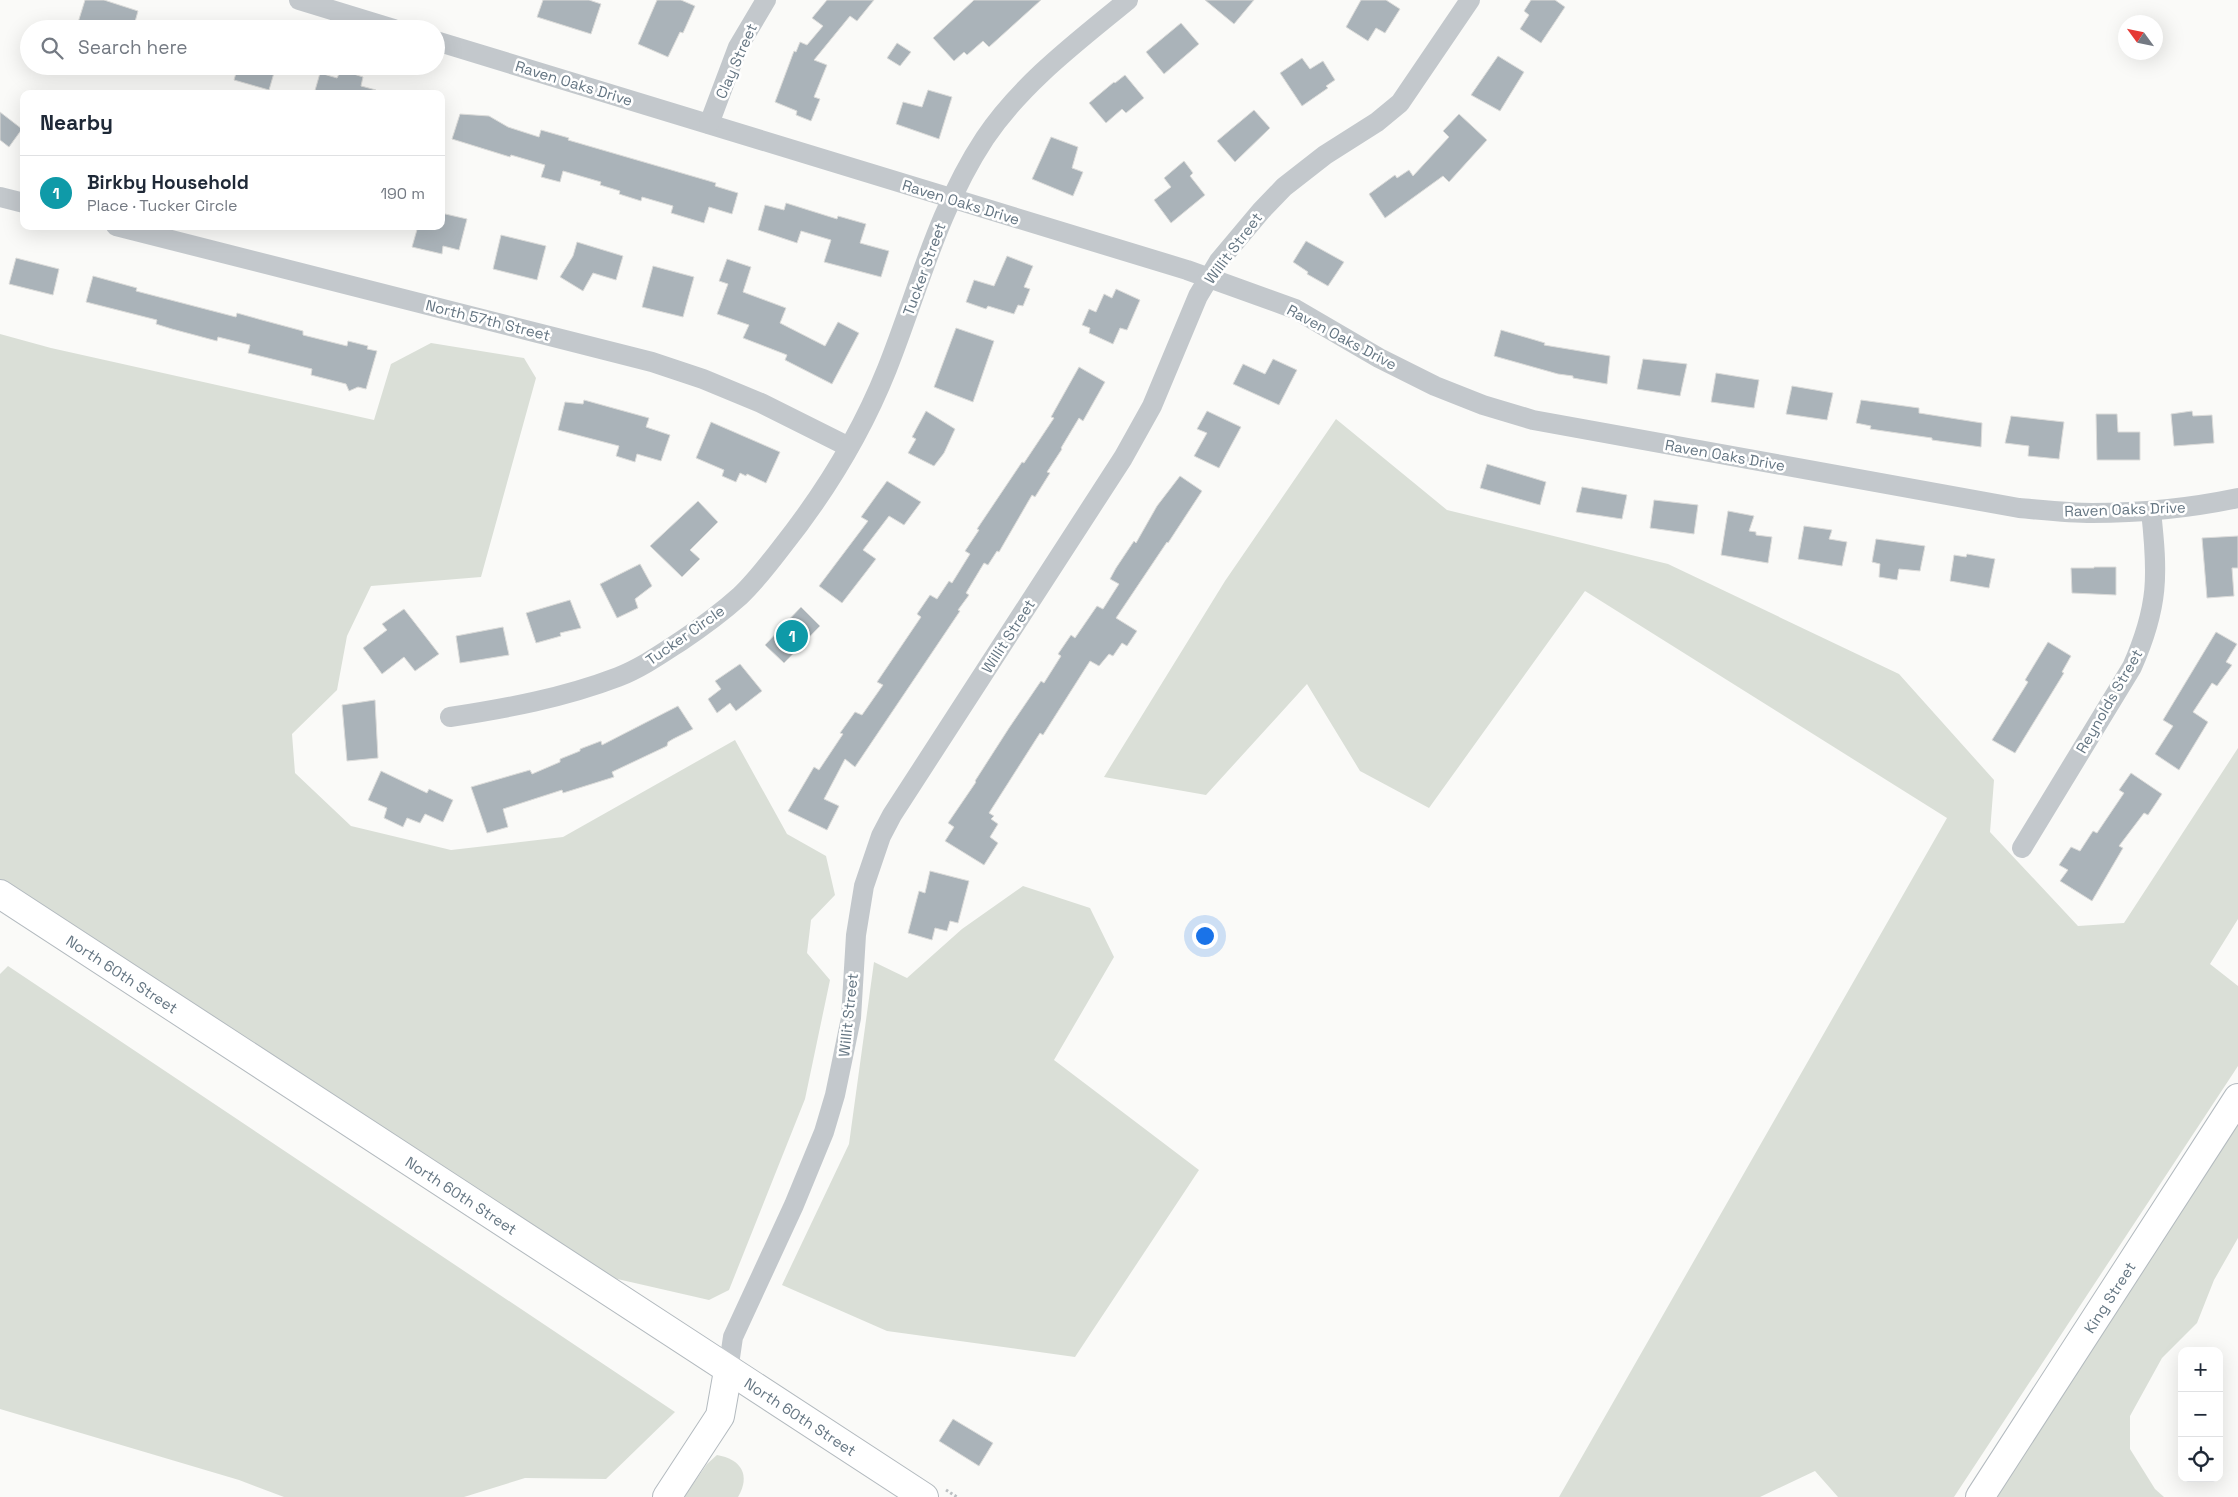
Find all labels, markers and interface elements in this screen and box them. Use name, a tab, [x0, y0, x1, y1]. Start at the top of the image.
north arrow	[2118, 15, 2163, 60]
search box	[20, 20, 445, 75]
street label: Clay Street	[711, 20, 761, 102]
icon: search	[38, 34, 66, 62]
text: Search here	[78, 35, 188, 60]
street label: Raven Oaks Drive	[513, 56, 635, 110]
text: Nearby	[40, 109, 113, 136]
text: Birkby Household	[87, 170, 249, 195]
street label: Raven Oaks Drive	[900, 175, 1022, 229]
text: 1	[52, 183, 60, 204]
text: 190 m	[380, 183, 425, 204]
text: Place · Tucker Circle	[87, 195, 238, 216]
street label: Willit Street	[1200, 208, 1266, 287]
street label: Tucker Street	[898, 220, 950, 318]
street label: North 57th Street	[424, 295, 552, 345]
street label: Raven Oaks Drive	[1284, 300, 1400, 374]
street label: Raven Oaks Drive	[1663, 435, 1787, 475]
street label: Raven Oaks Drive	[2064, 497, 2186, 521]
street label: Willit Street	[977, 595, 1039, 677]
street label: Tucker Circle	[642, 601, 728, 669]
pin: 1	[776, 617, 808, 655]
street label: Reynolds Street	[2072, 646, 2147, 756]
your location	[1192, 923, 1218, 949]
street label: North 60th Street	[63, 930, 182, 1017]
street label: Willit Street	[834, 972, 862, 1058]
street label: North 60th Street	[402, 1152, 521, 1239]
street label: King Street	[2079, 1258, 2139, 1336]
map controls	[2178, 1347, 2223, 1482]
button: +	[2178, 1347, 2223, 1392]
street label: North 60th Street	[741, 1373, 860, 1460]
button: −	[2178, 1392, 2223, 1437]
button: locate	[2178, 1437, 2223, 1482]

